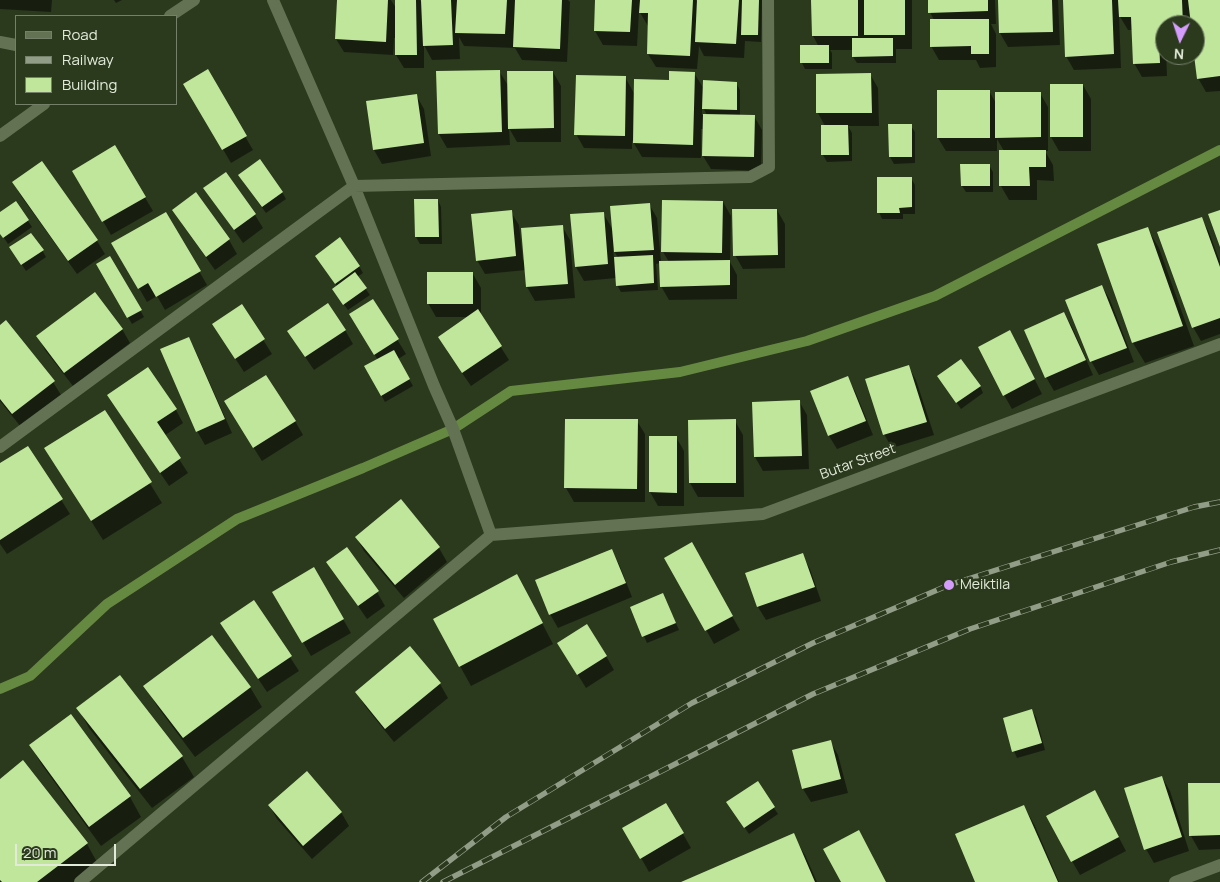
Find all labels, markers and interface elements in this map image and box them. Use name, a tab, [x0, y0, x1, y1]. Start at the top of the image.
legend	[15, 15, 178, 105]
north arrow	[1155, 15, 1205, 65]
text: Road	[62, 24, 98, 45]
text: N	[1173, 45, 1185, 64]
text: Railway	[62, 49, 114, 70]
text: Building	[62, 74, 117, 95]
street label: Butar Street	[818, 441, 898, 483]
place label: Meiktila	[960, 577, 1010, 593]
marker: Meiktila	[942, 578, 956, 592]
scale bar	[18, 834, 119, 866]
text: 20 m	[23, 842, 56, 863]

